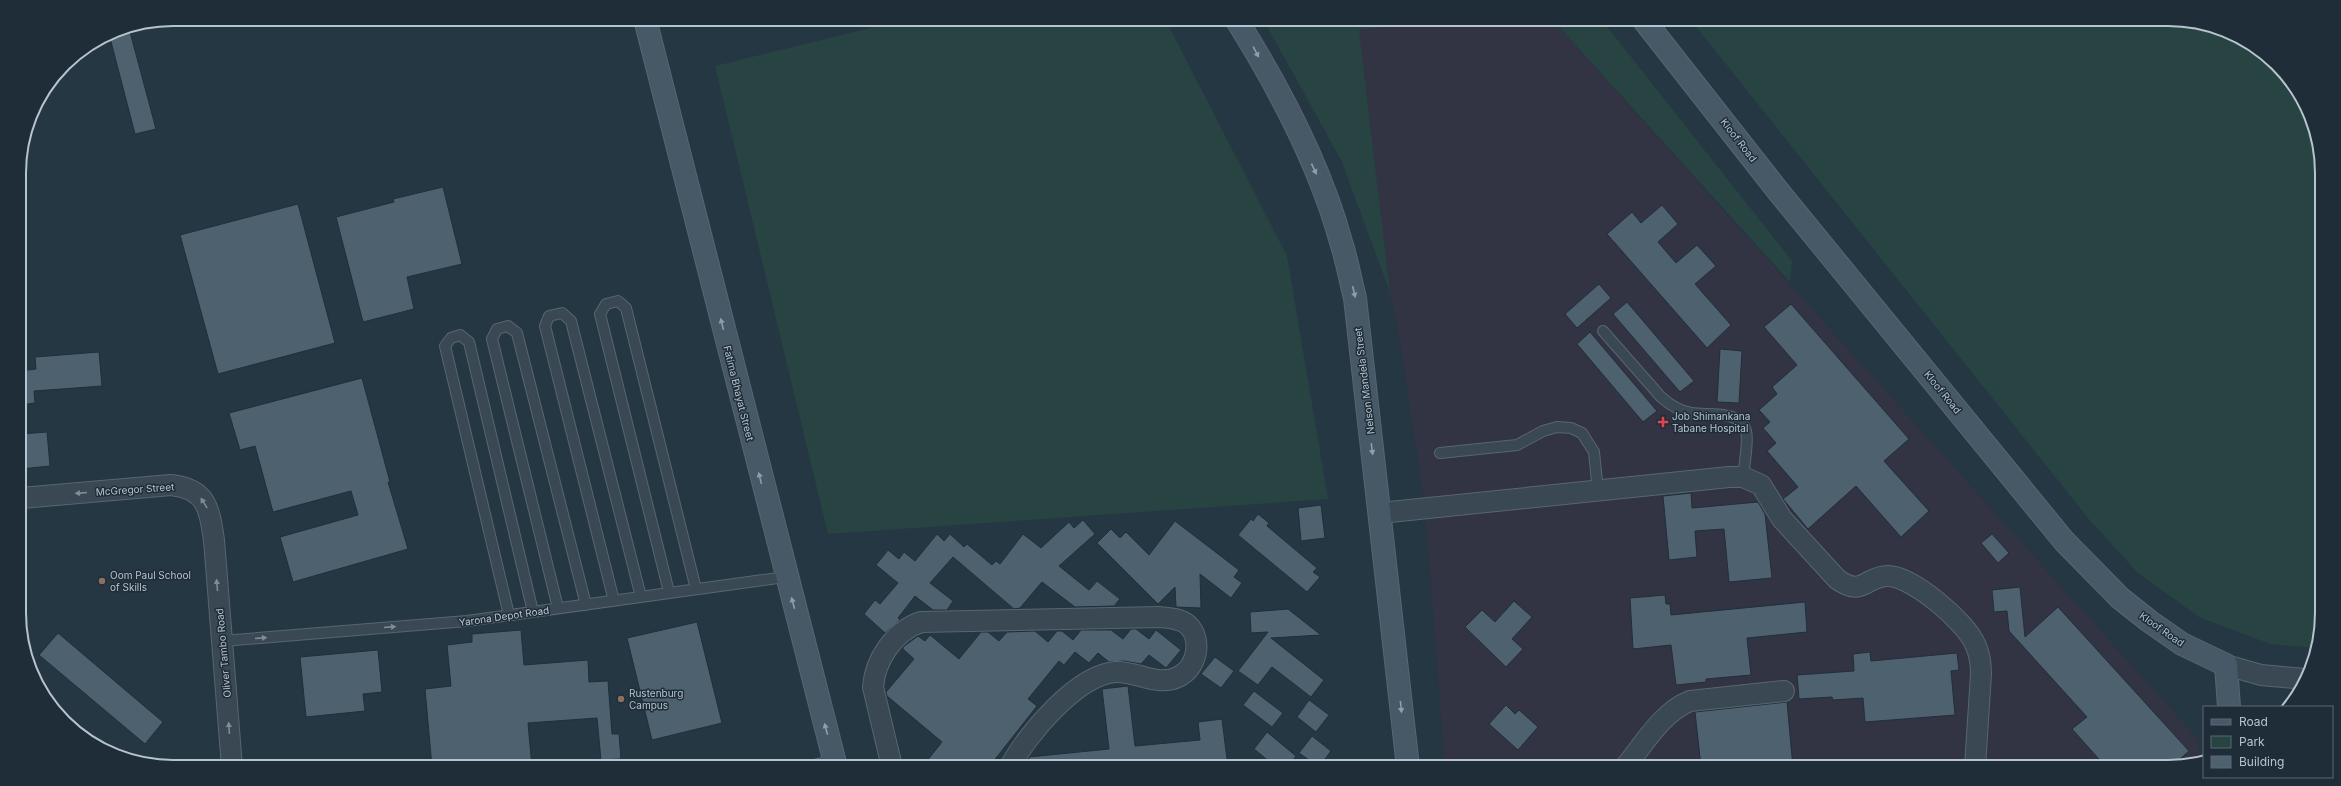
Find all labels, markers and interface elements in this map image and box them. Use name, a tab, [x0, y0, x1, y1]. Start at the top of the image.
one-way arrow	[1253, 47, 1259, 58]
street label: Kloof Road	[1718, 116, 1760, 164]
one-way arrow	[1311, 163, 1317, 174]
one-way arrow	[1351, 286, 1357, 298]
one-way arrow	[718, 318, 724, 331]
street label: Nelson Mandela Street	[1351, 326, 1376, 435]
street label: Fatima Bhayat Street	[721, 344, 757, 442]
street label: Kloof Road	[1922, 368, 1964, 416]
place label: Job Shimankana Tabane Hospital	[1672, 410, 1750, 434]
marker: Job Shimankana Tabane Hospital	[1657, 416, 1669, 428]
one-way arrow	[1369, 443, 1375, 455]
one-way arrow	[757, 471, 763, 484]
street label: McGregor Street	[95, 480, 175, 498]
one-way arrow	[75, 489, 87, 496]
one-way arrow	[200, 497, 207, 508]
place label: Oom Paul School of Skills	[110, 569, 191, 593]
marker: Oom Paul School of Skills	[97, 576, 107, 586]
one-way arrow	[214, 579, 221, 591]
one-way arrow	[789, 597, 795, 610]
street label: Yarona Depot Road	[458, 604, 550, 628]
street label: Oliver Tambo Road	[213, 608, 233, 698]
street label: Kloof Road	[2137, 609, 2187, 649]
one-way arrow	[384, 624, 396, 631]
one-way arrow	[255, 635, 267, 642]
place label: Rustenburg Campus	[629, 687, 683, 711]
marker: Rustenburg Campus	[616, 694, 626, 704]
one-way arrow	[1398, 701, 1405, 713]
legend	[2203, 706, 2333, 778]
text: Road	[2239, 714, 2268, 729]
one-way arrow	[225, 722, 232, 734]
one-way arrow	[823, 723, 829, 735]
text: Park	[2239, 734, 2265, 749]
text: Building	[2239, 754, 2284, 769]

